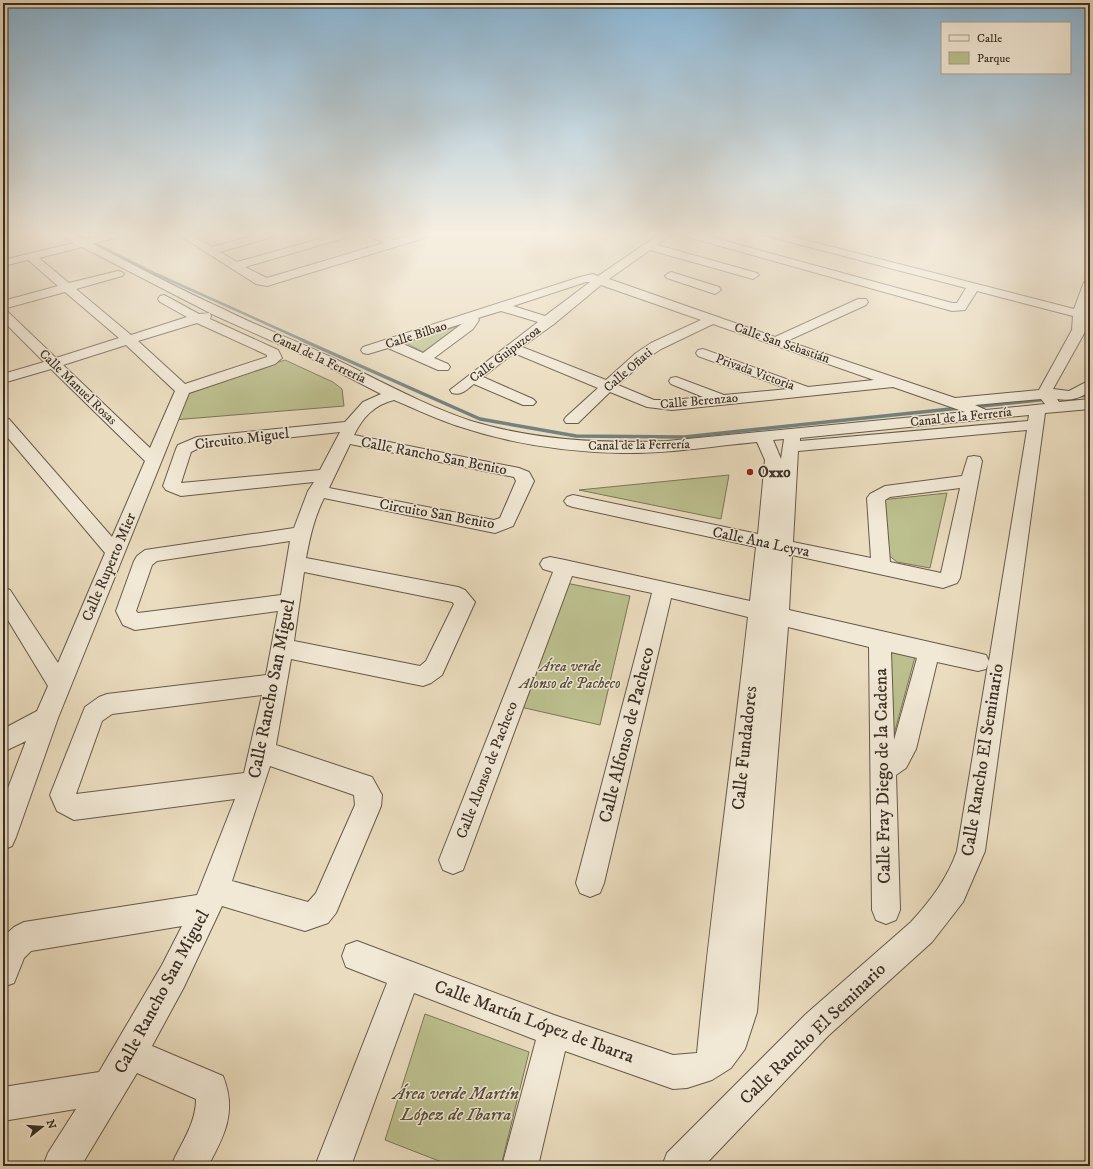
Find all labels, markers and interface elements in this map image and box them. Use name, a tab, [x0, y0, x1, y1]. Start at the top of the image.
legend	[941, 22, 1071, 74]
text: Calle	[977, 31, 1002, 46]
text: Parque	[977, 51, 1010, 66]
street label: Calle Bilbao	[383, 318, 449, 352]
street label: Calle San Sebastián	[732, 319, 832, 367]
street label: Calle Guipuzcoa	[466, 322, 544, 386]
street label: Canal de la Ferrería	[269, 329, 369, 387]
street label: Calle Oñati	[600, 345, 656, 395]
street label: Calle Manuel Rosas	[36, 346, 120, 428]
street label: Privada Victoria	[713, 350, 797, 394]
street label: Calle Berenzao	[659, 390, 739, 412]
street label: Canal de la Ferrería	[910, 404, 1013, 430]
street label: Circuito Miguel	[194, 424, 291, 454]
street label: Calle Rancho San Benito	[359, 433, 509, 479]
street label: Canal de la Ferrería	[588, 436, 691, 454]
place label: Oxxo	[758, 463, 791, 482]
marker: Oxxo	[745, 467, 755, 477]
street label: Circuito San Benito	[378, 494, 496, 534]
street label: Calle Ruperto Mier	[78, 510, 141, 624]
street label: Calle Ana Leyva	[711, 522, 812, 562]
street label: Calle Rancho San Miguel	[244, 597, 300, 780]
street label: Calle Alfonso de Pacheco	[594, 645, 660, 825]
park label: Área verde Alonso de Pacheco	[517, 657, 621, 693]
street label: Calle Rancho El Seminario	[957, 662, 1009, 858]
street label: Calle Fray Diego de la Cadena	[870, 668, 896, 884]
street label: Calle Fundadores	[728, 685, 762, 811]
street label: Calle Alonso de Pacheco	[452, 699, 522, 841]
street label: Calle Rancho San Miguel	[110, 906, 215, 1078]
street label: Calle Rancho El Seminario	[735, 958, 891, 1110]
street label: Calle Martín López de Ibarra	[431, 976, 637, 1069]
park label: Área verde Martín López de Ibarra	[391, 1083, 519, 1126]
north arrow	[22, 1107, 62, 1147]
text: N	[43, 1118, 59, 1131]

